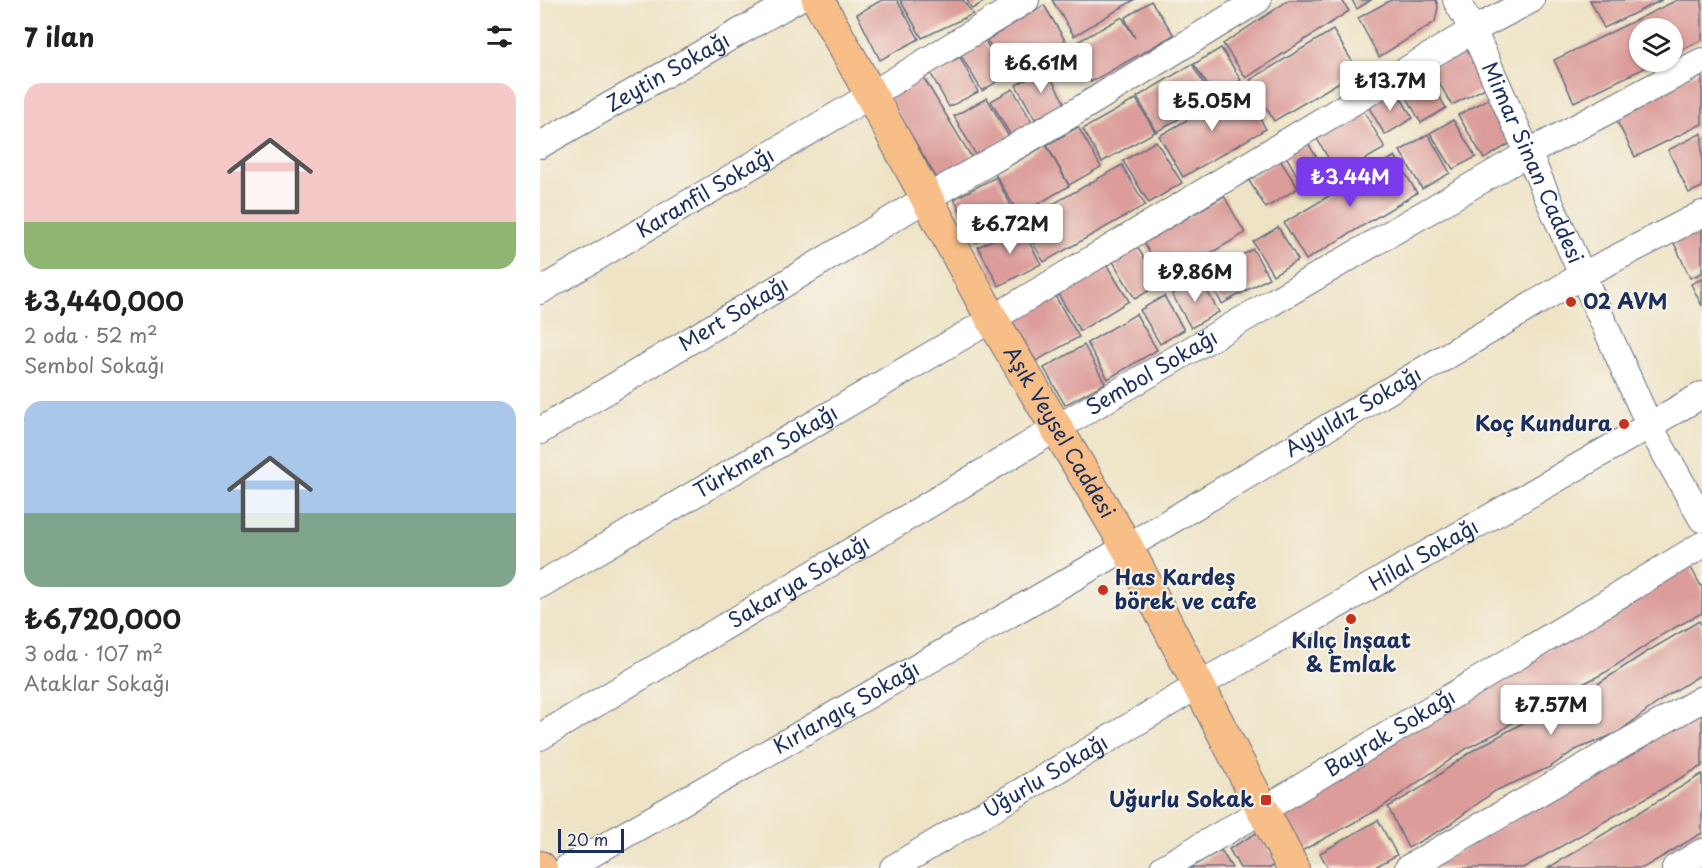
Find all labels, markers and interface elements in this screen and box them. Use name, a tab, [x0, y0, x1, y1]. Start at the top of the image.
text: 7 ilan	[24, 17, 94, 56]
map controls	[1629, 18, 1683, 72]
button: layers	[1629, 18, 1683, 72]
icon: filters	[483, 20, 516, 53]
street label: Zeytin Sokağı	[599, 23, 735, 119]
pin: ₺6.61M	[992, 43, 1090, 94]
text: ₺6.61M	[1004, 47, 1078, 77]
street label: Mimar Sinan Caddesi	[1475, 56, 1593, 268]
pin: ₺13.7M	[1341, 61, 1439, 112]
text: ₺13.7M	[1354, 65, 1426, 95]
pin: ₺5.05M	[1163, 81, 1261, 132]
text: ₺5.05M	[1173, 85, 1251, 115]
icon: home	[216, 122, 324, 230]
street label: Karanfil Sokağı	[629, 138, 779, 245]
pin: ₺3.44M	[1301, 157, 1399, 208]
text: ₺3.44M	[1310, 161, 1390, 191]
pin: ₺6.72M	[961, 204, 1059, 255]
text: ₺6.72M	[971, 208, 1049, 238]
pin: ₺9.86M	[1146, 252, 1244, 303]
text: ₺9.86M	[1157, 256, 1233, 286]
street label: Mert Sokağı	[672, 267, 793, 358]
text: ₺3,440,000	[24, 281, 184, 320]
place label: 02 AVM	[1583, 284, 1667, 316]
marker: 02 AVM	[1564, 295, 1578, 309]
text: 2 oda · 52 m²	[24, 320, 157, 350]
street label: Sembol Sokağı	[1079, 320, 1223, 422]
street label: Aşık Veysel Caddesi	[997, 339, 1124, 524]
text: Sembol Sokağı	[24, 350, 165, 380]
street label: Ayyıldız Sokağı	[1278, 357, 1427, 464]
street label: Türkmen Sokağı	[687, 395, 843, 505]
place label: Koç Kundura	[1475, 406, 1613, 438]
marker: Koç Kundura	[1617, 417, 1631, 431]
icon: home	[216, 440, 324, 548]
street label: Hilal Sokağı	[1362, 509, 1483, 598]
street label: Sakarya Sokağı	[721, 526, 875, 635]
place label: Has Kardeş börek ve cafe	[1115, 560, 1257, 616]
marker: Has Kardeş börek ve cafe	[1096, 583, 1110, 597]
text: ₺6,720,000	[24, 599, 181, 638]
marker: Kılıç İnşaat & Emlak	[1344, 612, 1358, 626]
place label: Kılıç İnşaat & Emlak	[1291, 623, 1411, 679]
text: 3 oda · 107 m²	[24, 638, 163, 668]
street label: Kırlangıç Sokağı	[766, 651, 925, 761]
text: Ataklar Sokağı	[24, 668, 170, 698]
street label: Bayrak Sokağı	[1317, 680, 1461, 784]
pin: ₺7.57M	[1502, 685, 1600, 736]
text: ₺7.57M	[1515, 689, 1587, 719]
street label: Uğurlu Sokağı	[976, 725, 1113, 825]
place label: Uğurlu Sokak	[1109, 782, 1254, 814]
marker: Uğurlu Sokak	[1259, 793, 1273, 807]
scale bar	[558, 826, 624, 854]
text: 20 m	[567, 827, 608, 851]

